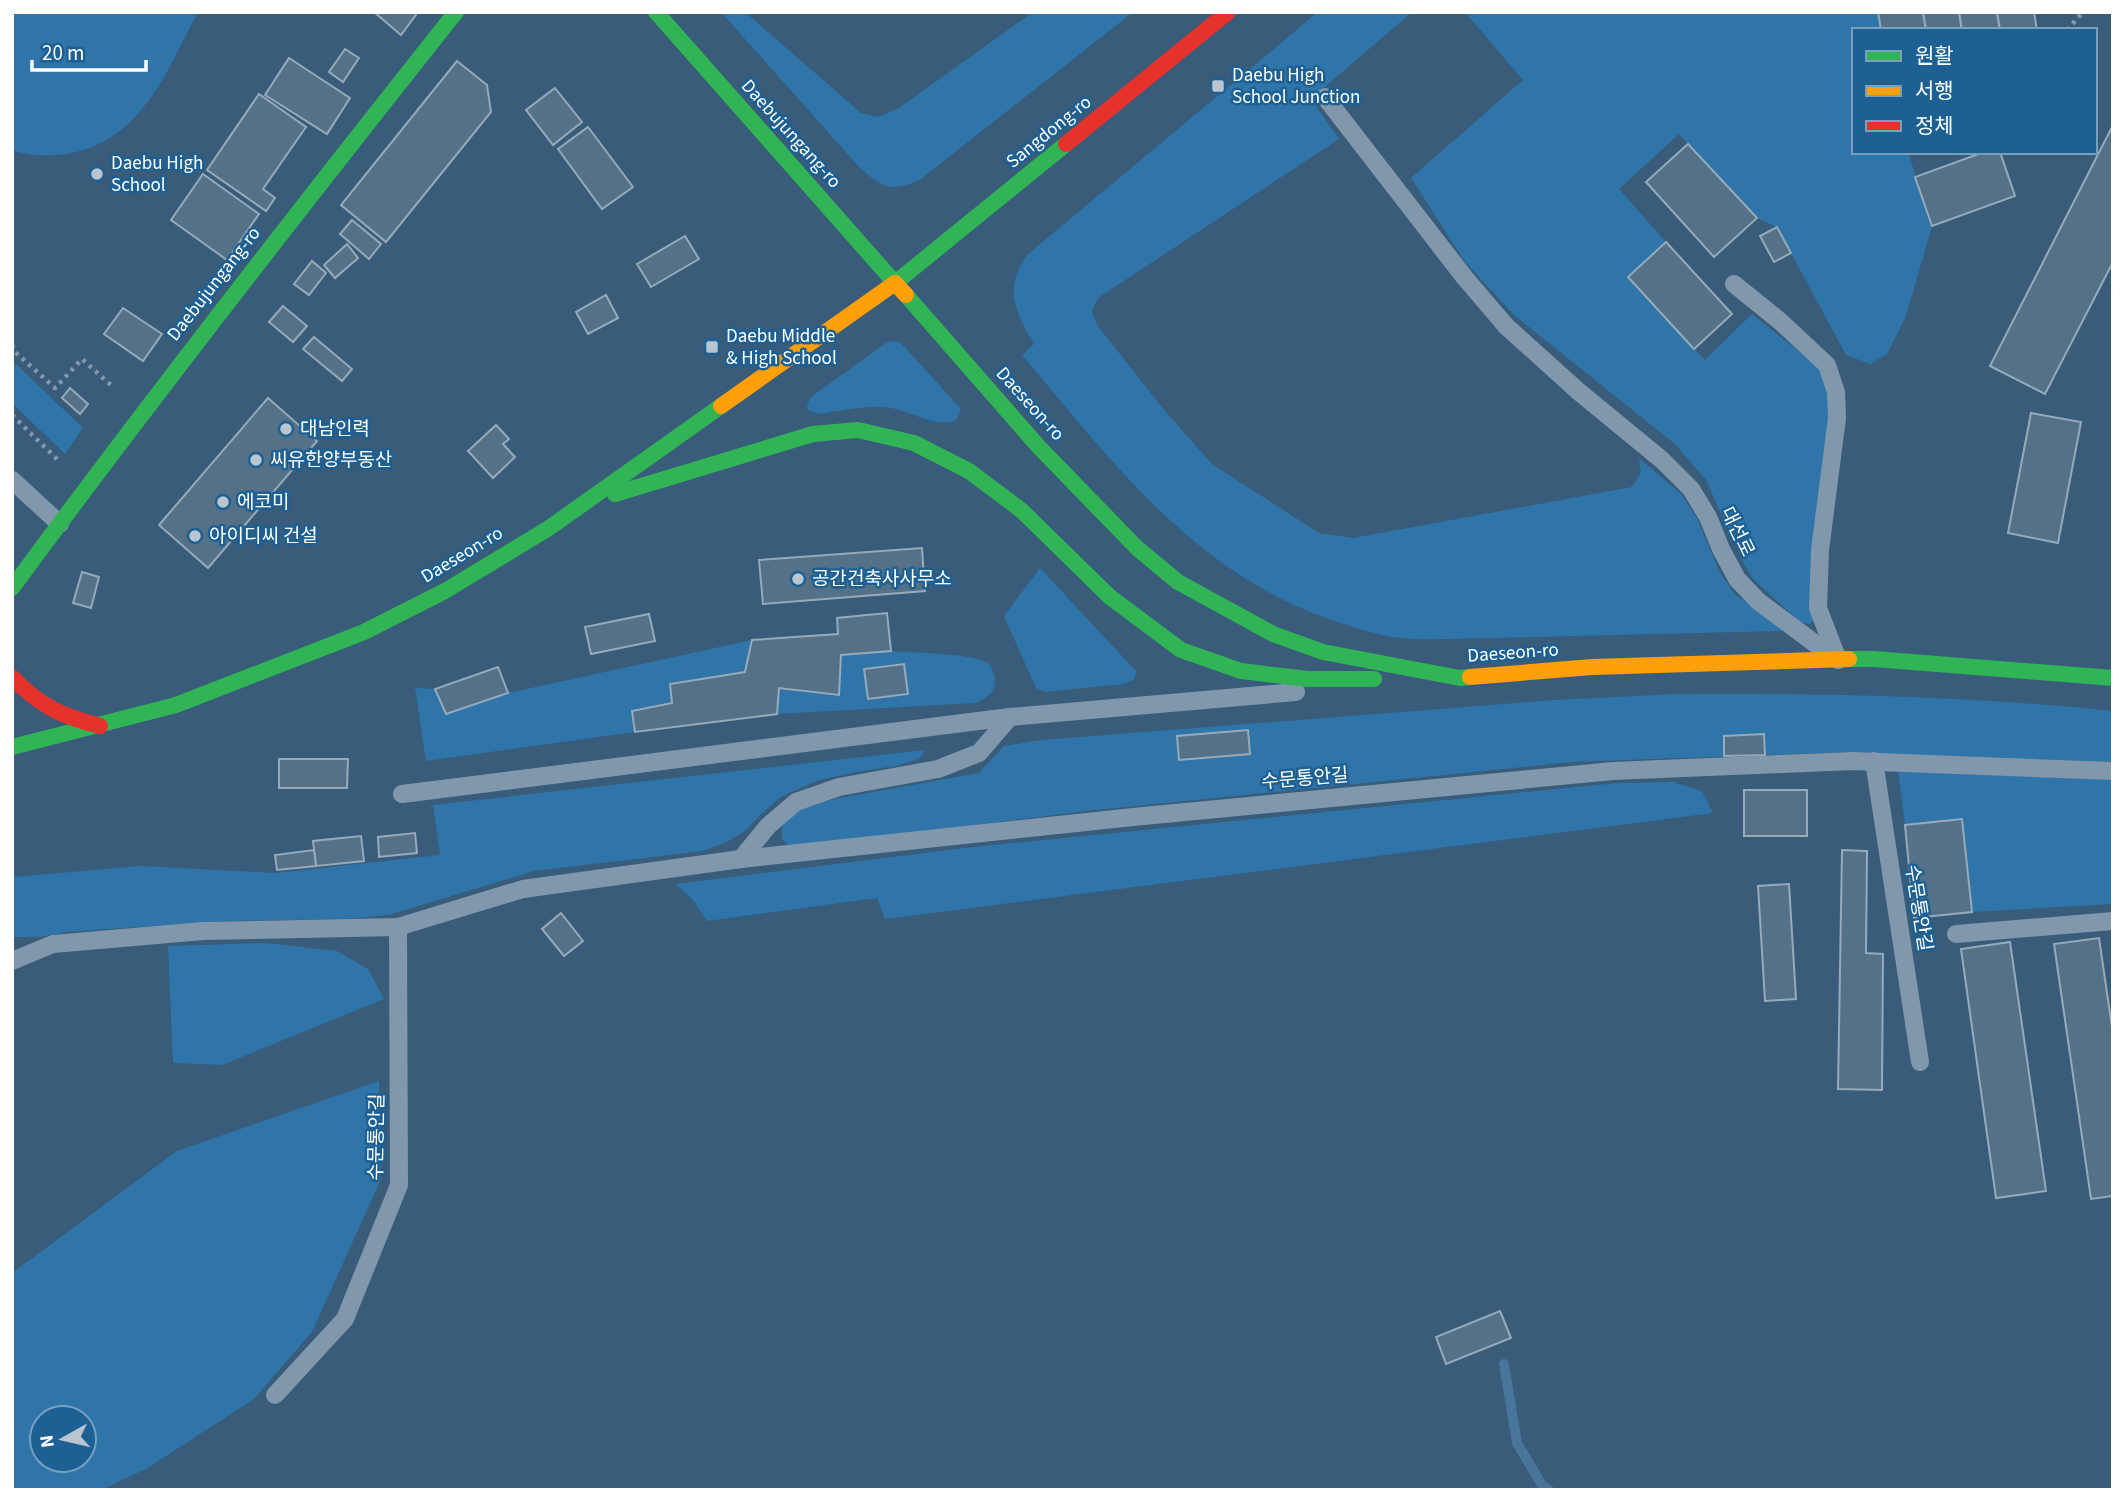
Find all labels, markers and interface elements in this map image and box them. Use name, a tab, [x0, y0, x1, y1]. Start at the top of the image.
scale bar	[32, 28, 145, 72]
legend	[1852, 28, 2097, 154]
text: 20 m	[42, 38, 84, 68]
text: 원활	[1915, 41, 1954, 71]
place label: Daebu High School Junction	[1232, 62, 1360, 111]
street label: Daebujungang-ro	[735, 74, 847, 194]
text: 서행	[1915, 76, 1954, 106]
marker: Daebu High School Junction	[1210, 78, 1226, 94]
street label: Sangdong-ro	[1001, 89, 1097, 175]
text: 정체	[1915, 111, 1954, 141]
place label: Daebu High School	[111, 150, 203, 199]
marker: Daebu High School	[89, 166, 105, 182]
street label: Daebujungang-ro	[161, 221, 267, 347]
place label: Daebu Middle & High School	[726, 323, 837, 372]
marker: Daebu Middle & High School	[704, 339, 720, 355]
street label: Daeseon-ro	[989, 361, 1071, 447]
place label: 대남인력	[300, 416, 370, 443]
marker: 대남인력	[278, 421, 294, 437]
place label: 씨유한양부동산	[270, 447, 392, 474]
marker: 씨유한양부동산	[248, 452, 264, 468]
place label: 에코미	[237, 489, 289, 516]
marker: 에코미	[215, 494, 231, 510]
street label: 대선로	[1713, 503, 1761, 561]
street label: Daeseon-ro	[416, 520, 508, 590]
place label: 아이디씨 건설	[209, 523, 318, 550]
marker: 아이디씨 건설	[187, 528, 203, 544]
place label: 공간건축사사무소	[812, 566, 952, 593]
marker: 공간건축사사무소	[790, 571, 806, 587]
street label: Daeseon-ro	[1466, 636, 1560, 670]
street label: 수문통안길	[1260, 762, 1350, 796]
street label: 수문통안길	[1898, 863, 1938, 953]
street label: 수문통안길	[363, 1093, 391, 1181]
north arrow	[28, 1404, 98, 1474]
text: N	[33, 1433, 62, 1449]

